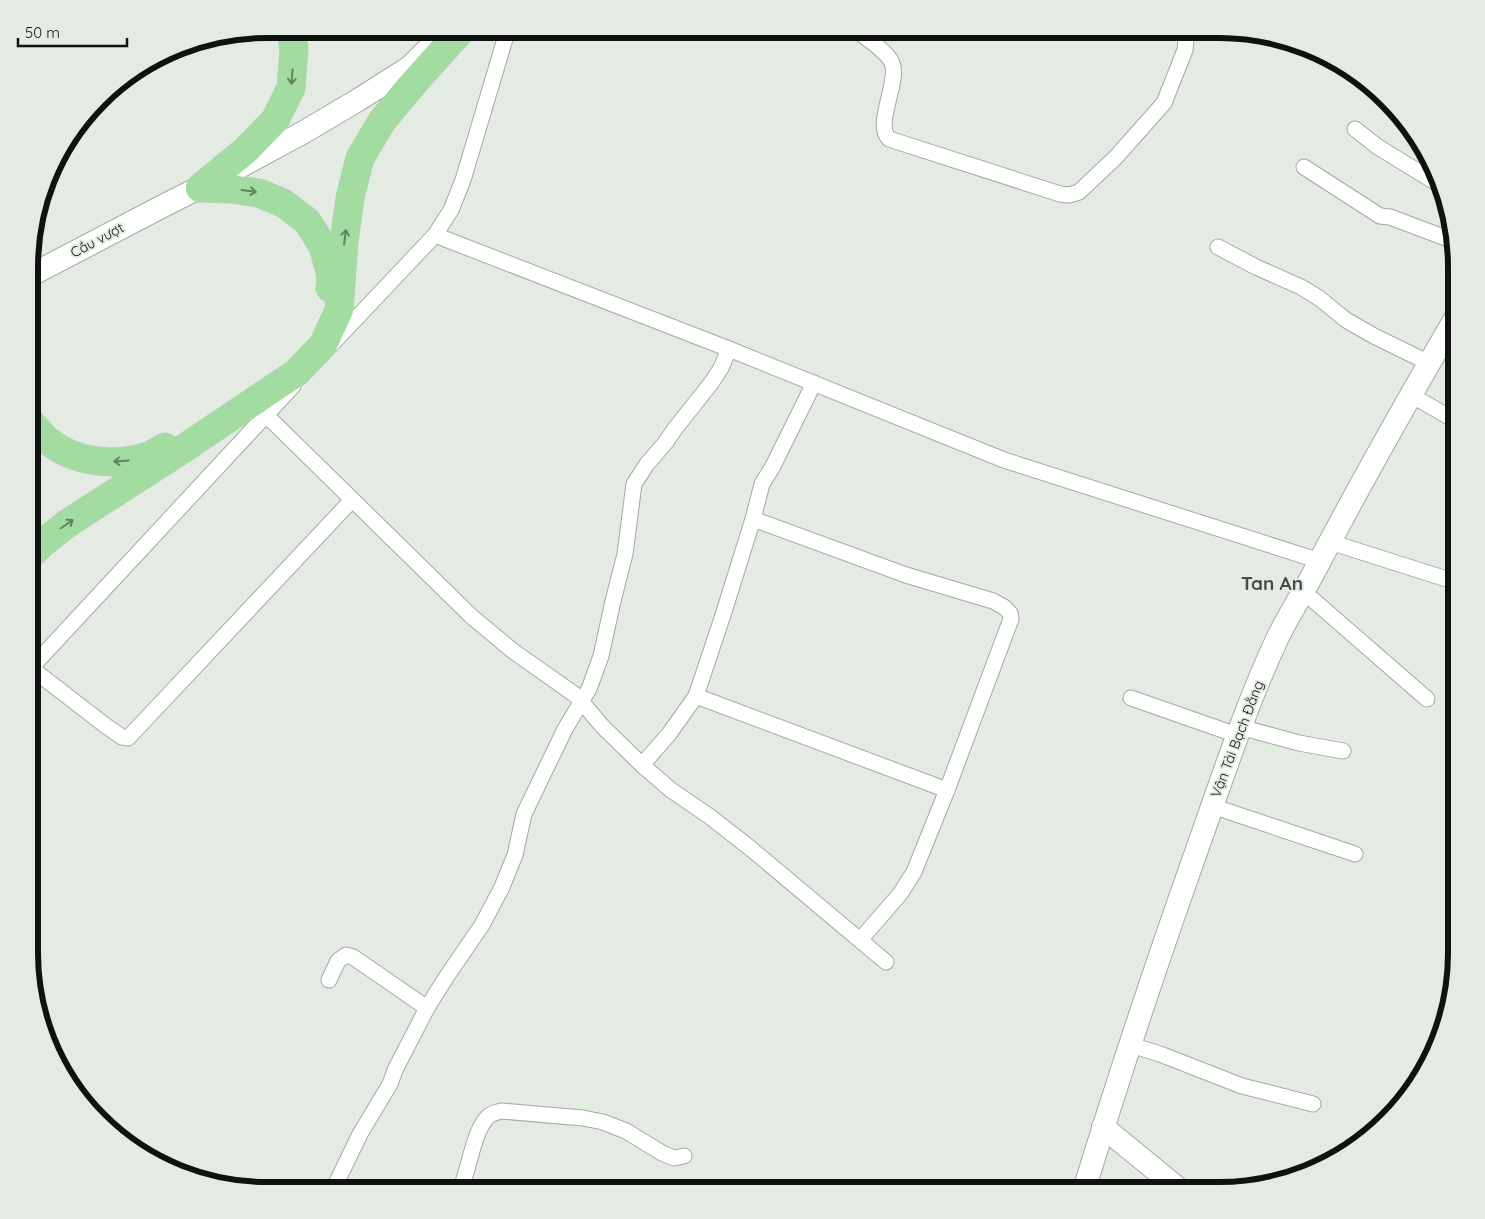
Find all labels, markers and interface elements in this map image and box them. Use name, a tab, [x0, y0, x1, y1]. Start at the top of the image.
scale bar	[18, 15, 126, 47]
text: 50 m	[25, 23, 60, 42]
one-way arrow	[287, 69, 296, 85]
one-way arrow	[240, 186, 256, 196]
street label: Cầu vượt	[67, 218, 127, 262]
one-way arrow	[340, 229, 350, 245]
one-way arrow	[113, 456, 129, 466]
one-way arrow	[60, 519, 74, 529]
district label: Tan An	[1241, 571, 1303, 595]
street label: Vận Tải Bạch Đằng	[1206, 678, 1268, 800]

